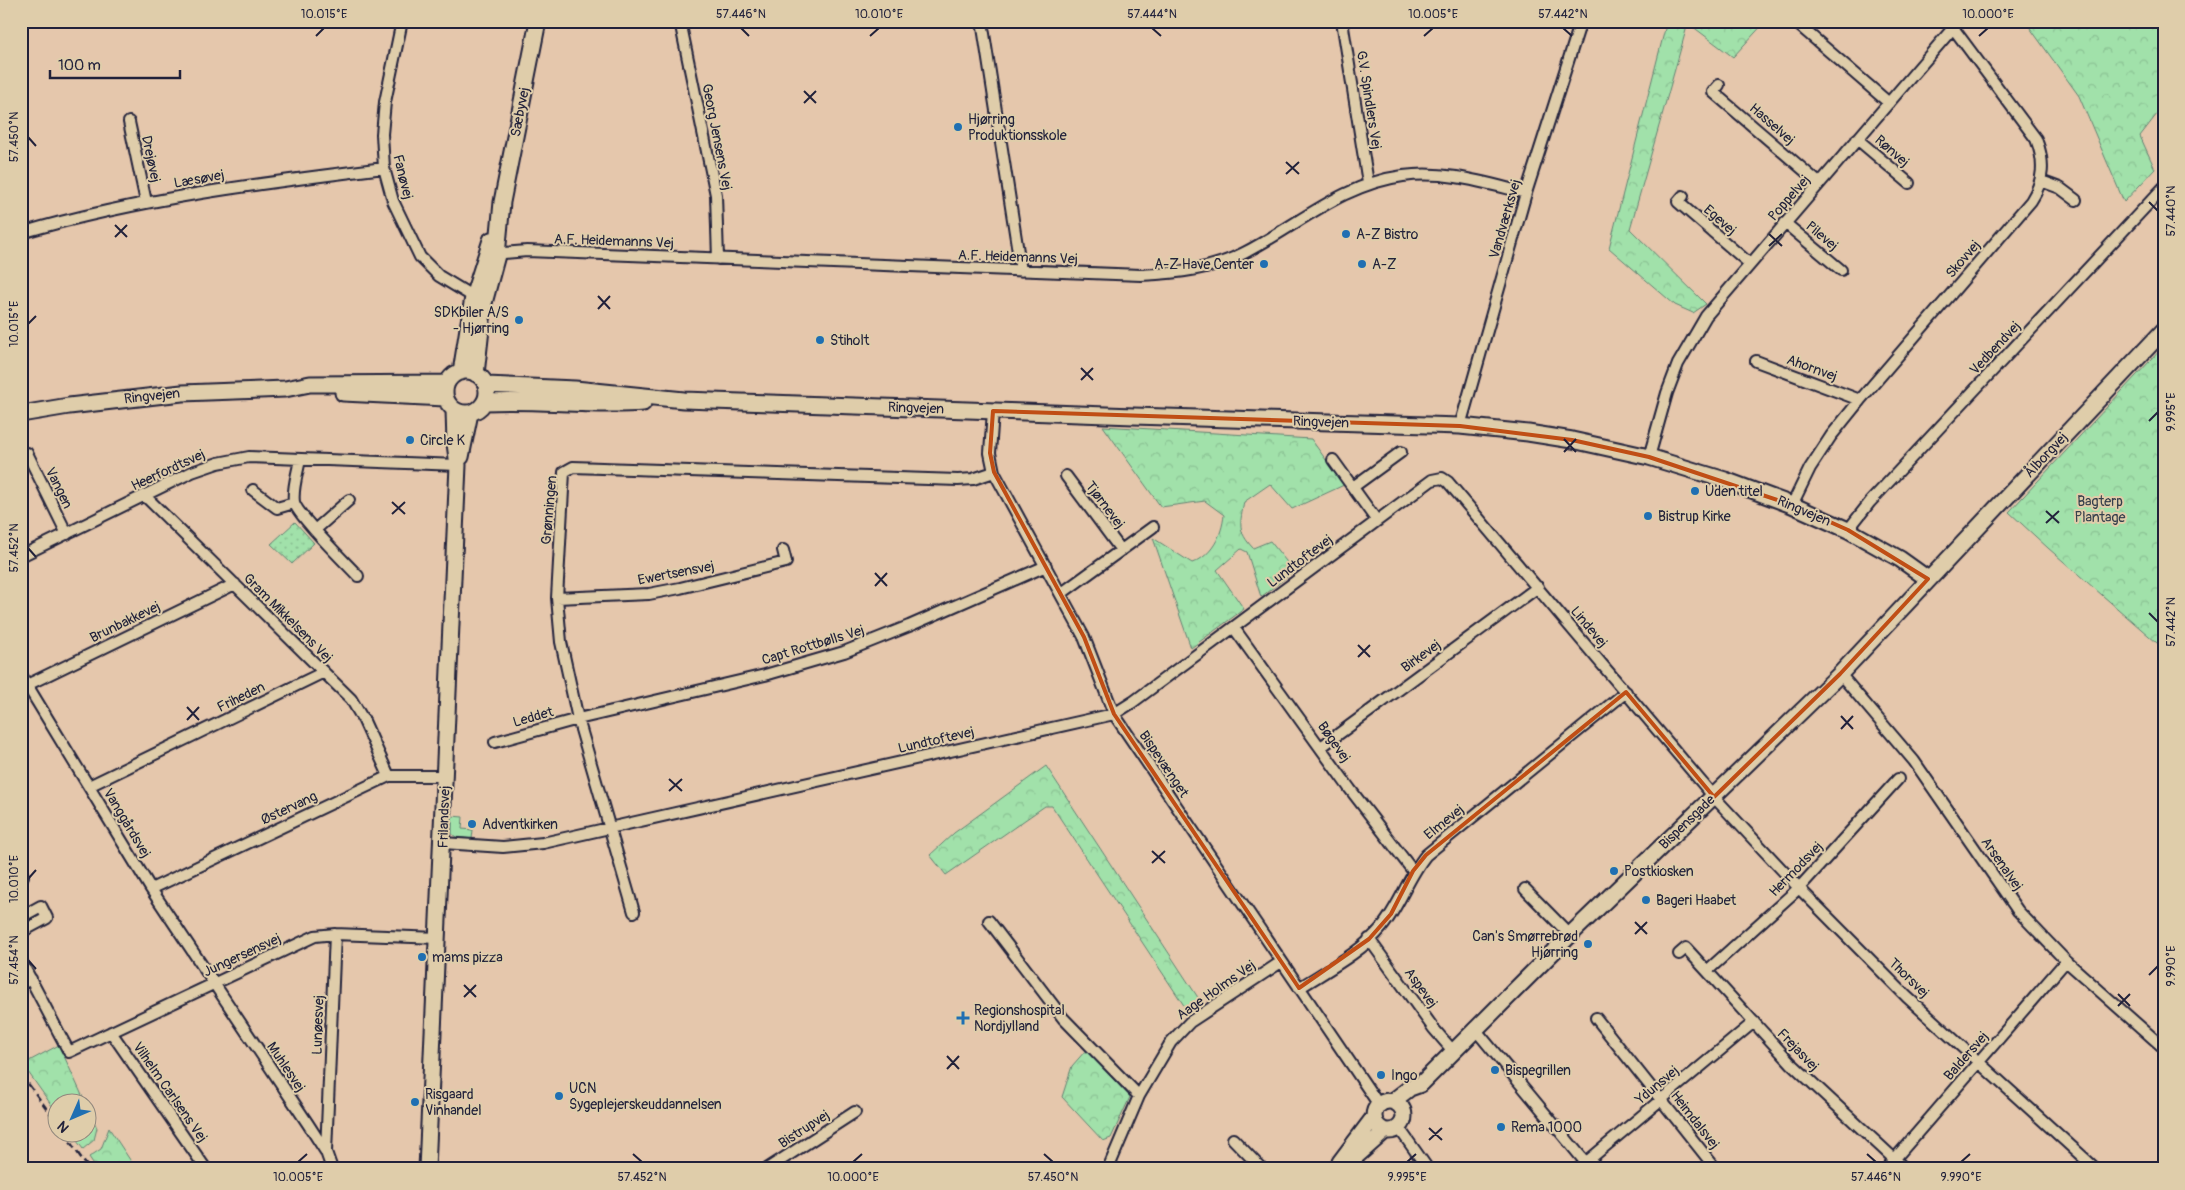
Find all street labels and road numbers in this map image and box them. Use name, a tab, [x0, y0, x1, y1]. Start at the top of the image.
street label: G.V. Spindlers Vej	[1353, 49, 1385, 151]
street label: Georg Jensens Vej	[698, 82, 736, 192]
street label: Sæbyvej	[507, 86, 533, 138]
street label: Hasselvej	[1746, 100, 1798, 148]
street label: Rønvej	[1871, 131, 1913, 171]
street label: Drejøvej	[138, 134, 164, 184]
street label: Fanøvej	[389, 153, 417, 201]
street label: Læsøvej	[173, 166, 225, 192]
street label: Poppelvej	[1764, 172, 1814, 224]
street label: Vandværksvej	[1486, 177, 1524, 261]
street label: Egevej	[1700, 201, 1740, 239]
street label: Pilevej	[1802, 218, 1842, 254]
street label: A.F. Heidemanns Vej	[554, 230, 674, 252]
street label: Skovvej	[1942, 237, 1984, 281]
street label: A.F. Heidemanns Vej	[958, 246, 1078, 268]
street label: Vedbendvej	[1966, 318, 2024, 378]
street label: Ahornvej	[1784, 351, 1840, 385]
street label: Ringvejen	[123, 385, 181, 407]
street label: Ringvejen	[888, 399, 945, 417]
street label: Ringvejen	[1293, 413, 1350, 431]
street label: Ålborgvej	[2019, 428, 2071, 481]
street label: Heerfordtsvej	[128, 446, 208, 494]
street label: Vangen	[42, 465, 76, 512]
street label: Grønningen	[538, 475, 561, 545]
street label: Tjørnevej	[1082, 478, 1128, 532]
street label: Ringvejen	[1775, 492, 1833, 530]
street label: Lundtoftevej	[1264, 531, 1336, 591]
street label: Ewertsensvej	[636, 557, 716, 589]
street label: Gram Mikkelsens Vej	[240, 570, 336, 666]
street label: Brunbakkevej	[87, 598, 163, 646]
street label: Lindevej	[1567, 603, 1611, 651]
street label: Capt Rottbølls Vej	[760, 621, 866, 669]
street label: Birkevej	[1398, 636, 1444, 676]
street label: Friheden	[214, 678, 268, 716]
street label: Leddet	[511, 703, 555, 731]
street label: Bøgevej	[1314, 718, 1354, 766]
street label: Lundtoftevej	[896, 723, 976, 757]
street label: Bispevænget	[1136, 727, 1193, 801]
street label: Vanggårdsvej	[100, 785, 154, 861]
street label: Frilandsvej	[434, 785, 454, 849]
street label: Østervang	[258, 788, 320, 828]
street label: Bispensgade	[1655, 791, 1719, 853]
street label: Elmevej	[1421, 801, 1467, 843]
street label: Arsenalvej	[1977, 834, 2027, 894]
street label: Hermodsvej	[1766, 838, 1826, 900]
street label: Jungersensvej	[200, 930, 284, 980]
street label: Thorsvej	[1885, 955, 1933, 1001]
street label: Aage Holms Vej	[1173, 957, 1259, 1023]
street label: Aspevej	[1401, 965, 1441, 1011]
street label: Lunøesvej	[308, 995, 328, 1055]
street label: Frejasvej	[1774, 1025, 1822, 1075]
street label: Baldersvej	[1940, 1028, 1992, 1084]
street label: Vilhelm Carlsens Vej	[129, 1039, 211, 1145]
street label: Muhlesvej	[263, 1039, 309, 1095]
street label: Ydunsvej	[1631, 1062, 1682, 1109]
street label: Heimdalsvej	[1667, 1088, 1723, 1152]
street label: Bistrupvej	[775, 1106, 833, 1152]

